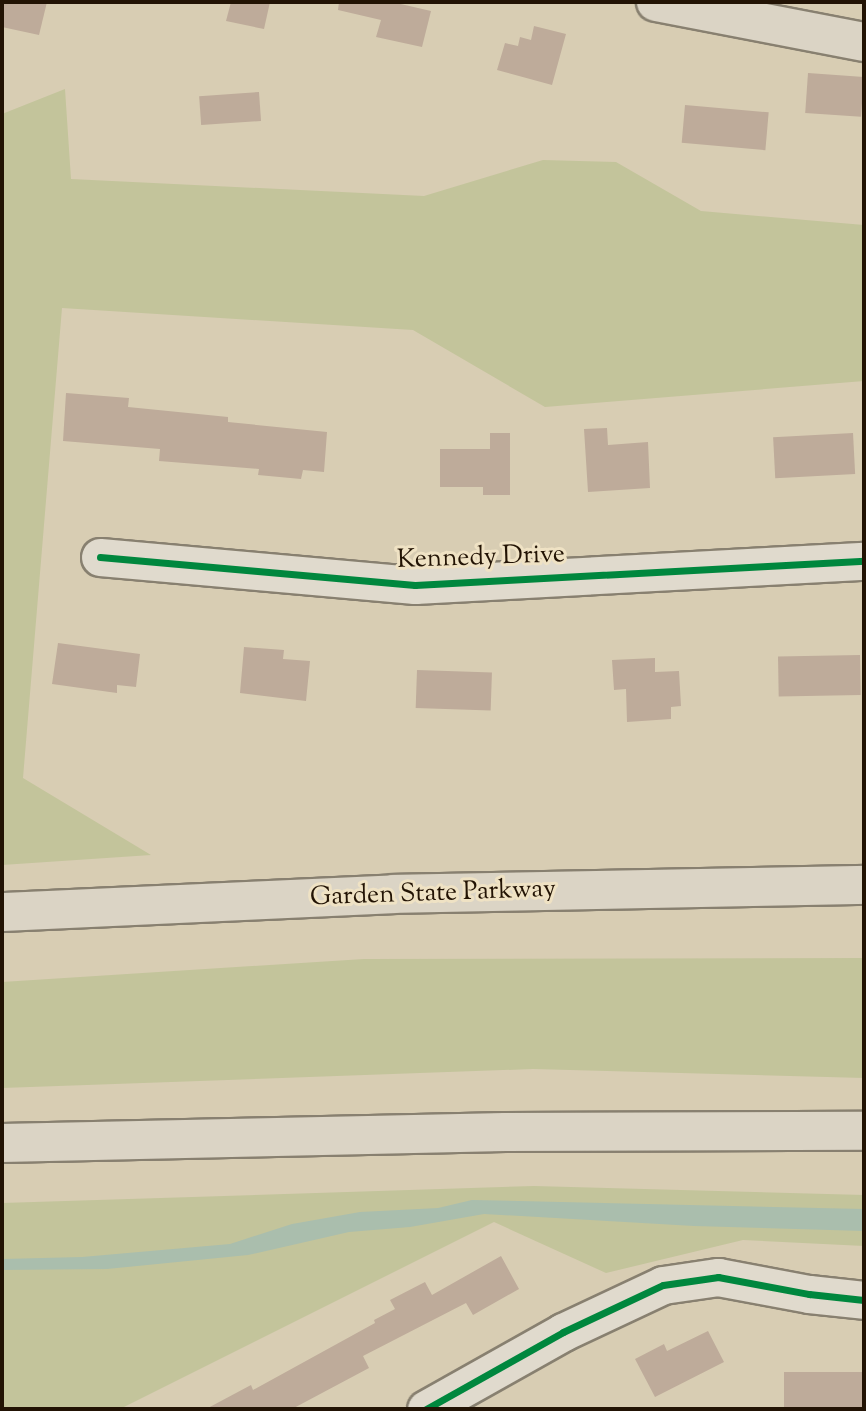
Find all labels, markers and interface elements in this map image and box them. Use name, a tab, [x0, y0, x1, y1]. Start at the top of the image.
street label: Kennedy Drive	[397, 539, 565, 577]
street label: Garden State Parkway	[310, 874, 556, 914]

